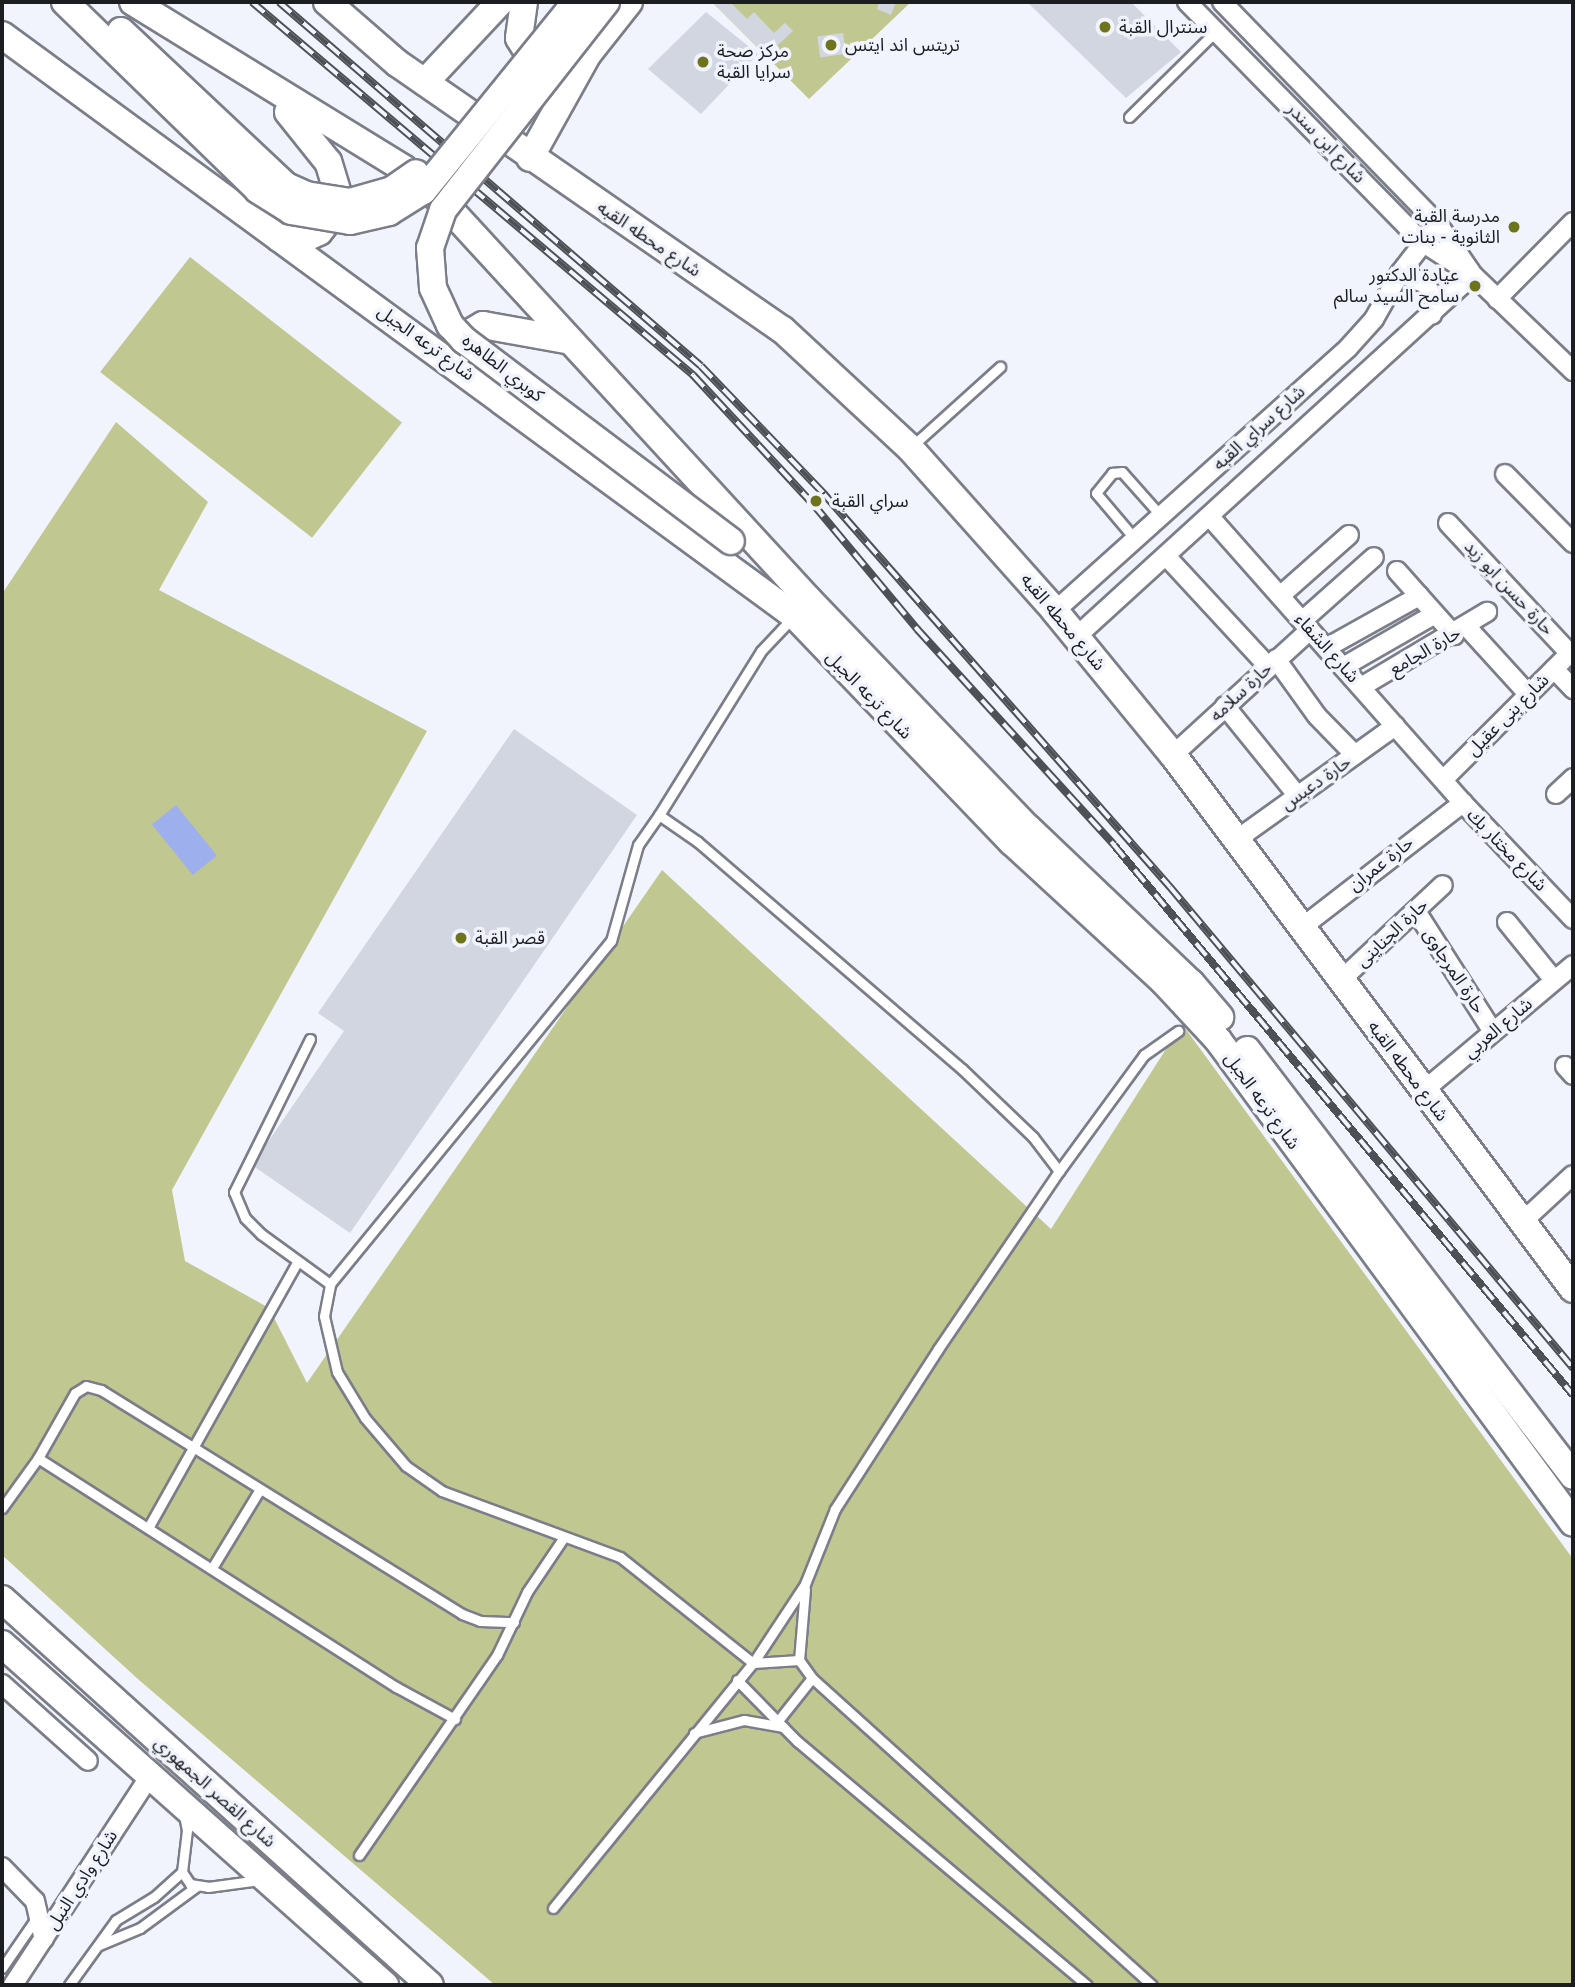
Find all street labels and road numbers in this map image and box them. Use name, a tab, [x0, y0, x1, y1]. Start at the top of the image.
street label: شارع ابن سندر	[1282, 98, 1370, 188]
street label: شارع محطه القبه	[593, 196, 705, 282]
street label: شارع ترعه الجبل	[373, 301, 479, 385]
street label: كوبري الطاهره	[458, 329, 548, 407]
street label: شارع سراي القبه	[1208, 381, 1310, 475]
street label: حارة حسن ابو زيد	[1460, 536, 1558, 640]
street label: شارع محطه القبه	[1016, 569, 1110, 675]
street label: شارع الشفاء	[1290, 609, 1364, 687]
street label: حارة الجامع	[1386, 622, 1464, 680]
street label: شارع ترعه الجبل	[821, 646, 917, 744]
street label: حارة سلامه	[1205, 658, 1277, 726]
street label: شارع بنى عقيل	[1462, 669, 1554, 761]
street label: حارة دعبس	[1277, 751, 1355, 815]
street label: شارع مختار بك	[1462, 804, 1552, 896]
street label: حارة عمران	[1344, 832, 1418, 896]
street label: حارة الجناينى	[1351, 894, 1433, 972]
street label: حارة المرجاوى	[1418, 924, 1490, 1018]
street label: شارع العربي	[1459, 993, 1537, 1063]
street label: شارع محطه القبه	[1363, 1016, 1453, 1126]
street label: شارع ترعه الجبل	[1220, 1048, 1304, 1154]
street label: شارع القصر الجمهوري	[150, 1732, 280, 1852]
street label: شارع وادي النيل	[42, 1826, 122, 1934]

